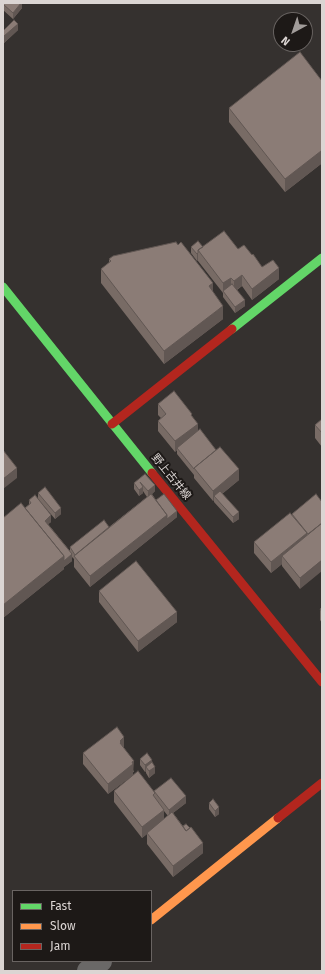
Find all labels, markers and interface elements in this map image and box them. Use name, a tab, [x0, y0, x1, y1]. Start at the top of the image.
north arrow	[273, 12, 313, 52]
text: N	[279, 33, 293, 48]
street label: 野上古井線	[149, 451, 193, 503]
legend	[12, 890, 152, 962]
text: Fast	[50, 899, 72, 913]
text: Slow	[50, 919, 76, 933]
text: Jam	[50, 939, 70, 953]

